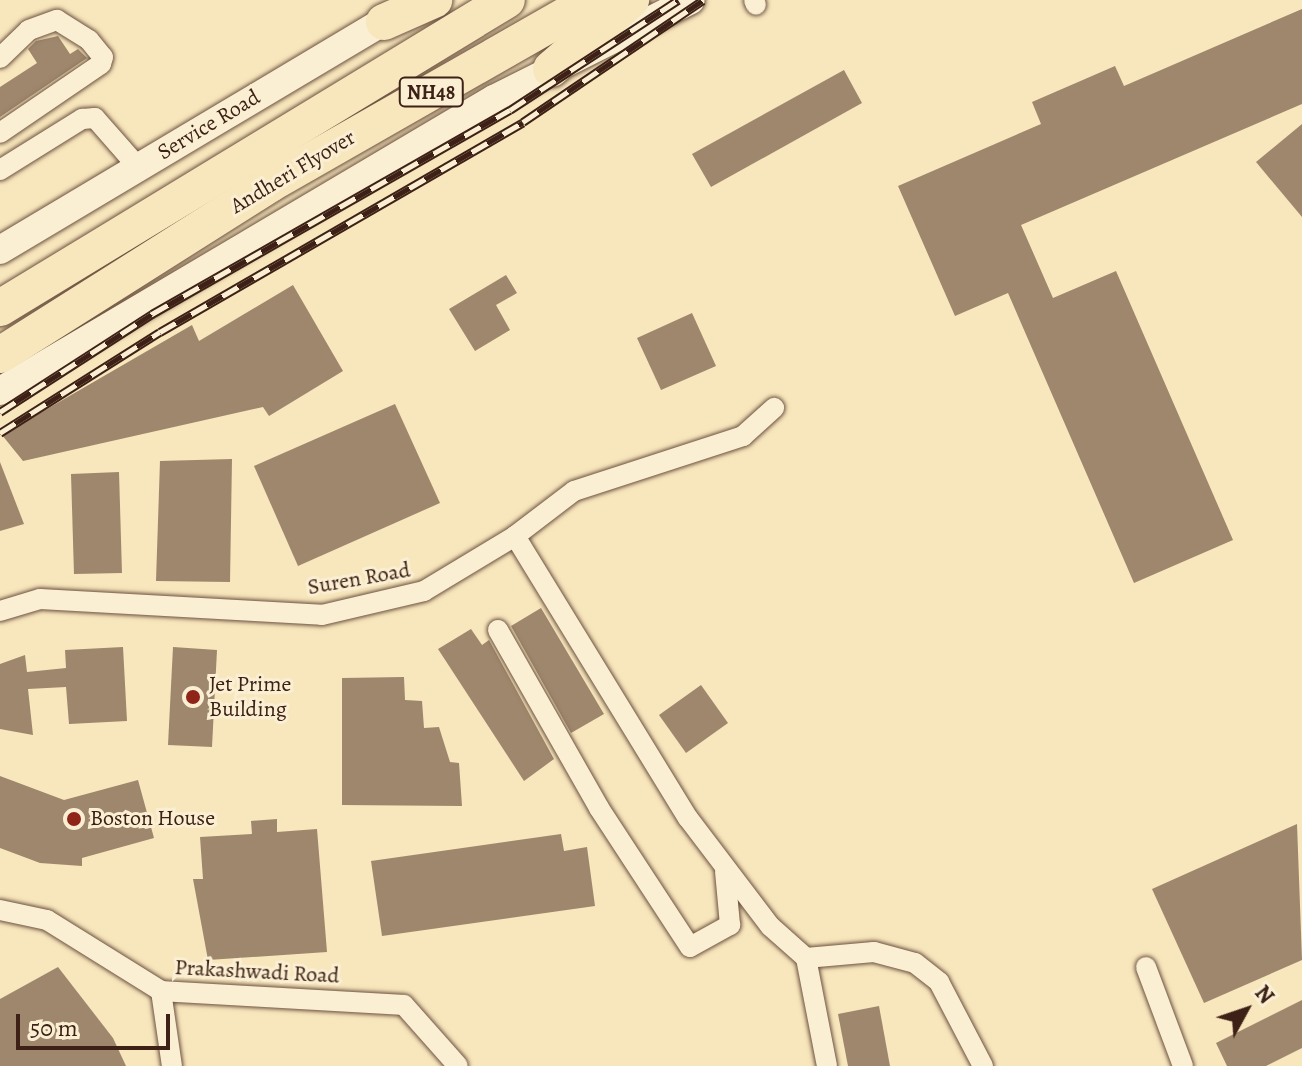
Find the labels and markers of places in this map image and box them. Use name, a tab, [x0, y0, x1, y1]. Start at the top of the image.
place label: Jet Prime Building	[209, 671, 291, 722]
marker: Jet Prime Building	[184, 688, 202, 706]
place label: Boston House	[90, 806, 215, 832]
marker: Boston House	[65, 810, 83, 828]

